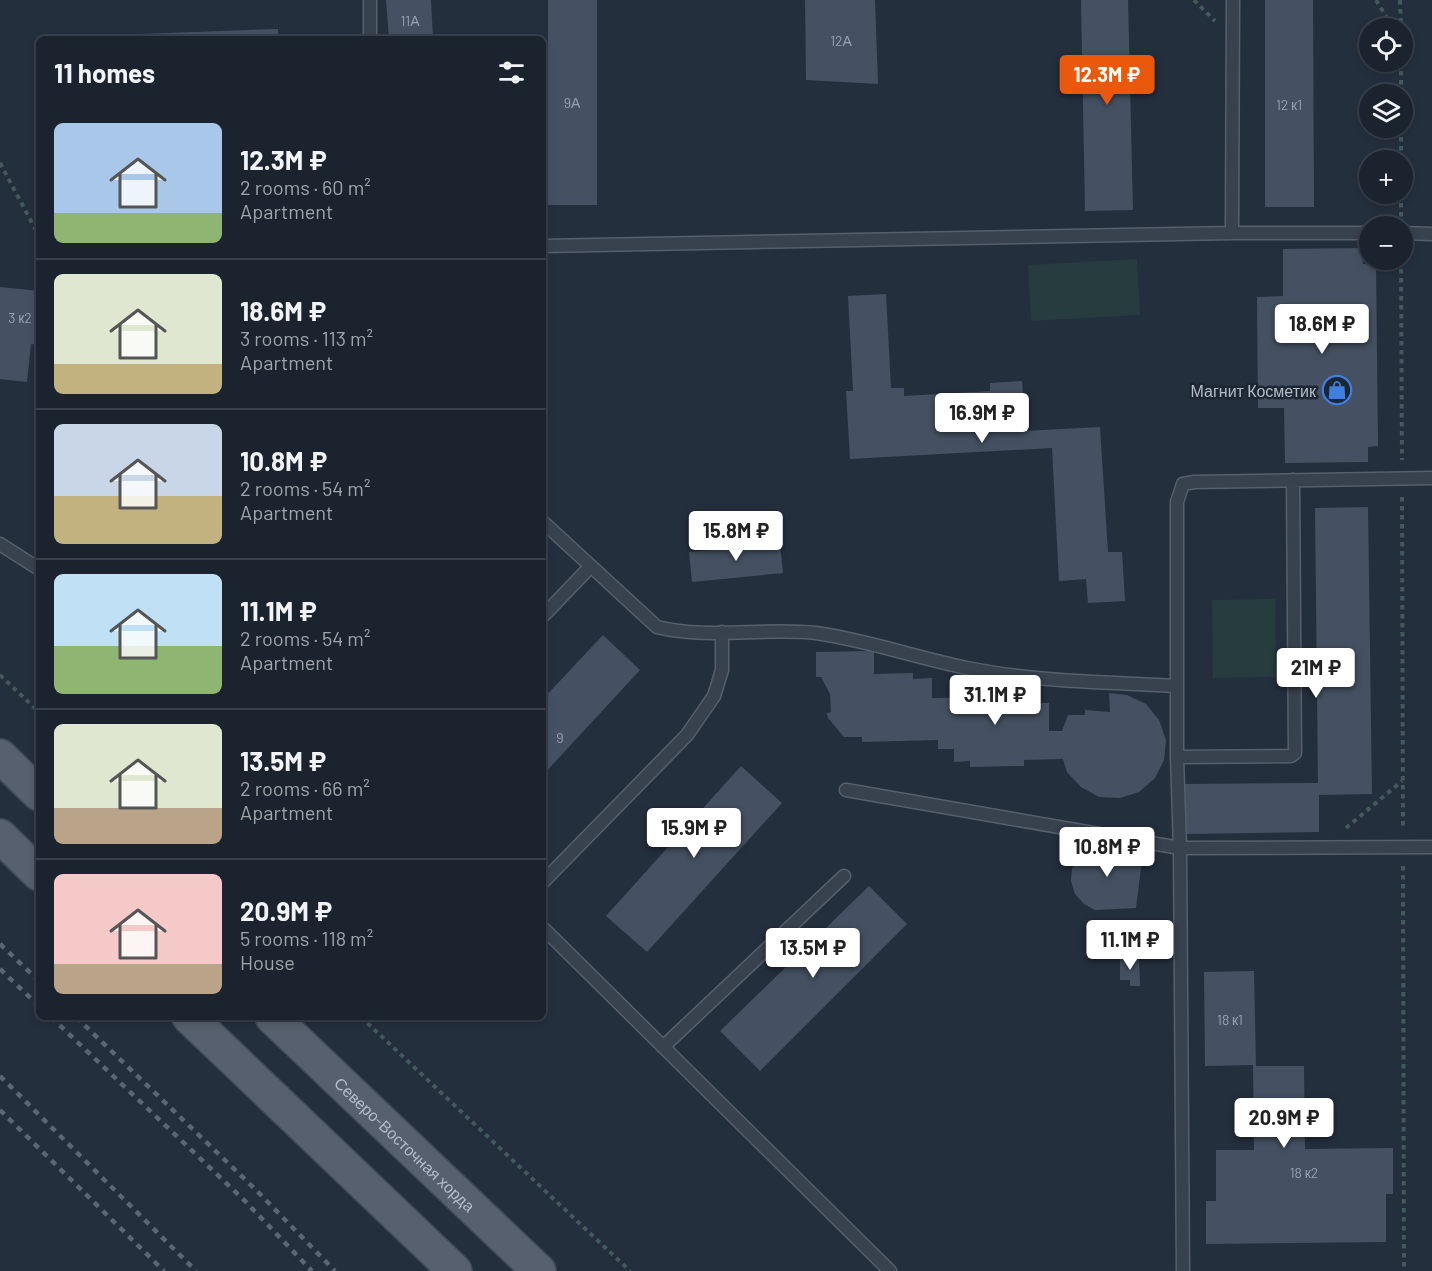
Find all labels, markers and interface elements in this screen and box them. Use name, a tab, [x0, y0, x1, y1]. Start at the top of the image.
house number: 11А	[400, 12, 420, 29]
map controls	[1359, 18, 1413, 270]
button: locate	[1359, 18, 1413, 72]
house number: 12А	[830, 32, 853, 49]
pin: 12.3M ₽	[1052, 55, 1162, 106]
icon: filters	[495, 56, 528, 89]
text: 11 homes	[54, 57, 155, 88]
text: 12.3M ₽	[1074, 62, 1140, 86]
button: layers	[1359, 84, 1413, 138]
house number: 9А	[564, 94, 581, 111]
house number: 12 к1	[1276, 96, 1302, 113]
text: 12.3M ₽	[240, 144, 327, 175]
icon: home	[102, 147, 174, 219]
button: +	[1359, 150, 1413, 204]
text: 2 rooms · 60 m²	[240, 175, 371, 199]
text: Apartment	[240, 199, 333, 223]
button: −	[1359, 216, 1413, 270]
text: 18.6M ₽	[240, 295, 326, 326]
icon: home	[102, 298, 174, 370]
pin: 18.6M ₽	[1267, 304, 1377, 355]
house number: 3 к2	[8, 309, 32, 326]
text: 18.6M ₽	[1289, 311, 1355, 335]
text: 3 rooms · 113 m²	[240, 326, 373, 350]
text: Apartment	[240, 350, 333, 374]
shop icon: Магнит Косметик	[1321, 374, 1353, 406]
place label: Магнит Косметик	[1191, 381, 1317, 400]
pin: 16.9M ₽	[927, 393, 1037, 444]
text: 16.9M ₽	[949, 400, 1015, 424]
text: 10.8M ₽	[240, 445, 327, 476]
icon: home	[102, 448, 174, 520]
text: 2 rooms · 54 m²	[240, 476, 370, 500]
text: Apartment	[240, 500, 333, 524]
pin: 15.8M ₽	[681, 511, 791, 562]
text: 15.8M ₽	[703, 518, 769, 542]
text: 11.1M ₽	[240, 595, 317, 626]
icon: home	[102, 598, 174, 670]
text: 2 rooms · 54 m²	[240, 626, 370, 650]
pin: 21M ₽	[1274, 648, 1358, 699]
text: Apartment	[240, 650, 333, 674]
text: 21M ₽	[1291, 655, 1341, 679]
pin: 31.1M ₽	[940, 675, 1050, 726]
text: 31.1M ₽	[964, 682, 1026, 706]
house number: 9	[556, 729, 564, 746]
text: 13.5M ₽	[240, 745, 326, 776]
icon: home	[102, 748, 174, 820]
text: 2 rooms · 66 m²	[240, 776, 370, 800]
text: Apartment	[240, 800, 333, 824]
pin: 15.9M ₽	[639, 808, 749, 859]
text: 15.9M ₽	[661, 815, 727, 839]
pin: 10.8M ₽	[1052, 827, 1162, 878]
text: 10.8M ₽	[1073, 834, 1141, 858]
text: 20.9M ₽	[240, 895, 332, 926]
icon: home	[102, 898, 174, 970]
pin: 11.1M ₽	[1075, 920, 1185, 971]
text: 5 rooms · 118 m²	[240, 926, 373, 950]
text: 11.1M ₽	[1100, 927, 1160, 951]
pin: 13.5M ₽	[758, 928, 868, 979]
text: 13.5M ₽	[780, 935, 846, 959]
text: House	[240, 950, 295, 974]
house number: 18 к1	[1217, 1011, 1243, 1028]
street label: Северо-Восточная хорда	[331, 1073, 480, 1215]
pin: 20.9M ₽	[1229, 1098, 1339, 1149]
text: 20.9M ₽	[1249, 1105, 1319, 1129]
house number: 18 к2	[1290, 1164, 1318, 1181]

